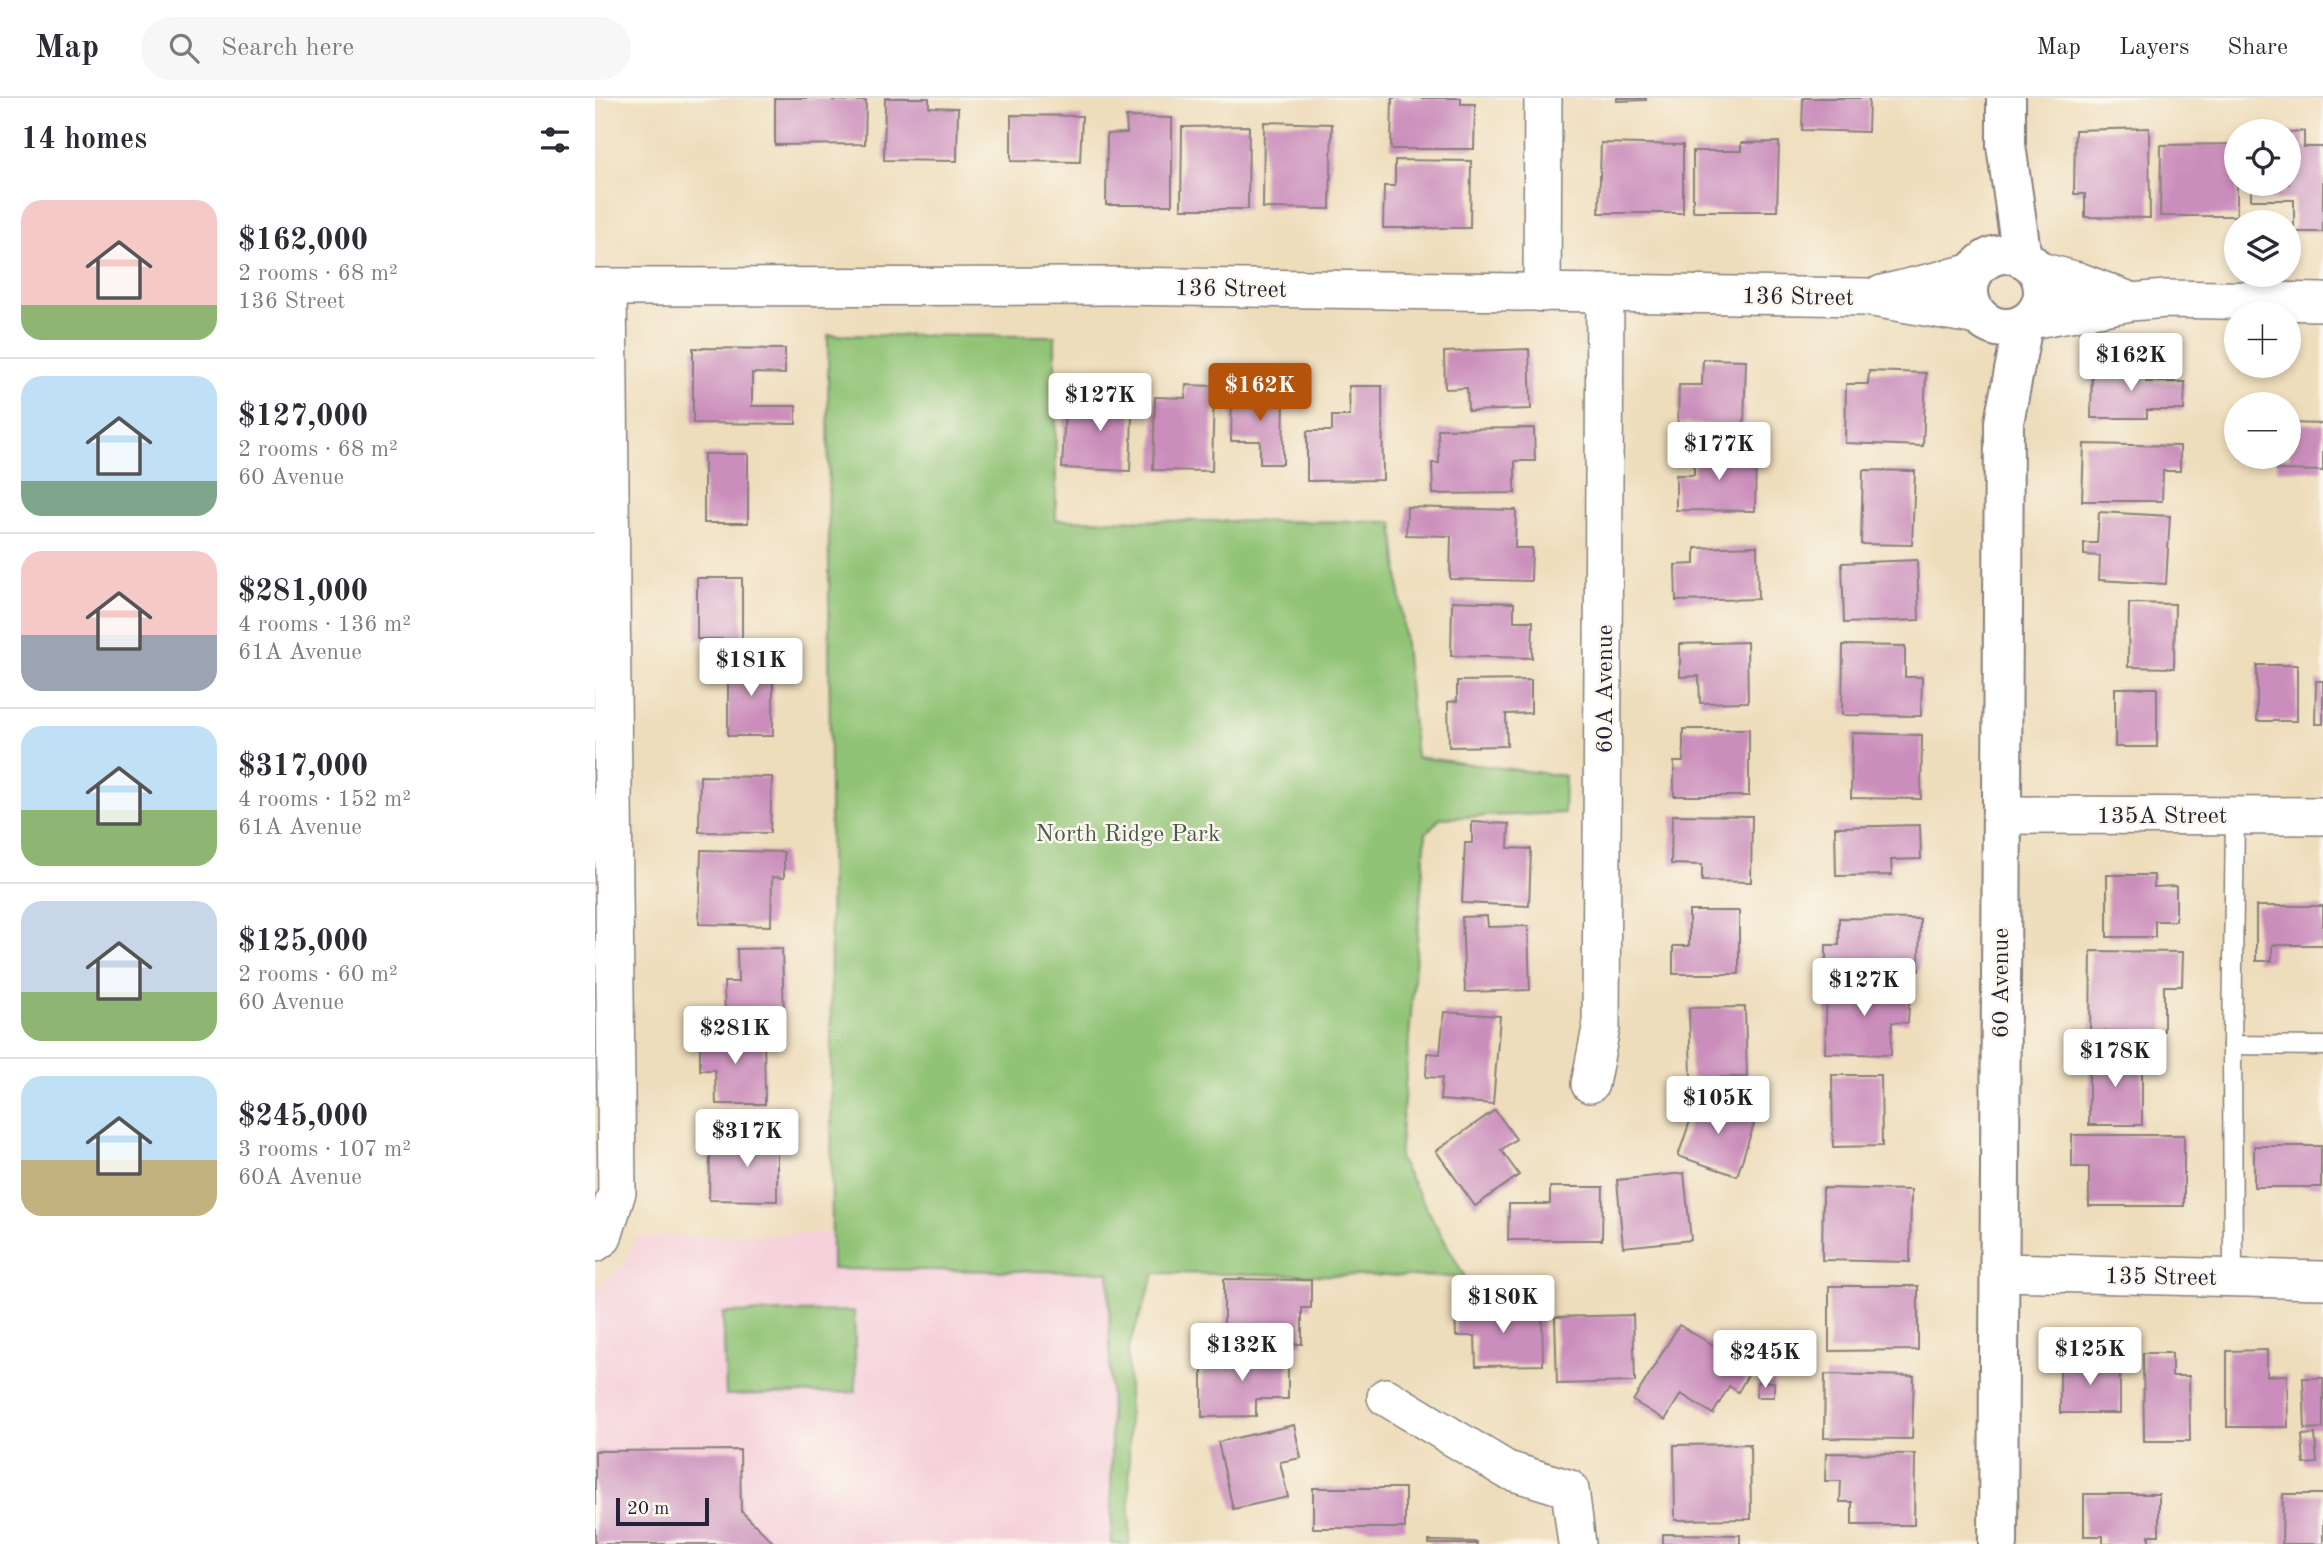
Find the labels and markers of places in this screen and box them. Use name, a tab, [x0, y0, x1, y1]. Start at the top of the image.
pin: $162K	[2082, 334, 2180, 393]
pin: $162K	[1211, 364, 1309, 423]
pin: $127K	[1051, 374, 1149, 433]
pin: $177K	[1670, 422, 1768, 482]
pin: $181K	[702, 638, 800, 698]
pin: $127K	[1815, 958, 1913, 1018]
pin: $281K	[686, 1006, 784, 1066]
pin: $178K	[2066, 1030, 2164, 1089]
pin: $105K	[1669, 1076, 1767, 1136]
pin: $317K	[698, 1110, 796, 1169]
pin: $180K	[1454, 1276, 1552, 1335]
pin: $132K	[1193, 1324, 1291, 1383]
pin: $125K	[2041, 1328, 2139, 1387]
pin: $245K	[1716, 1330, 1814, 1390]

